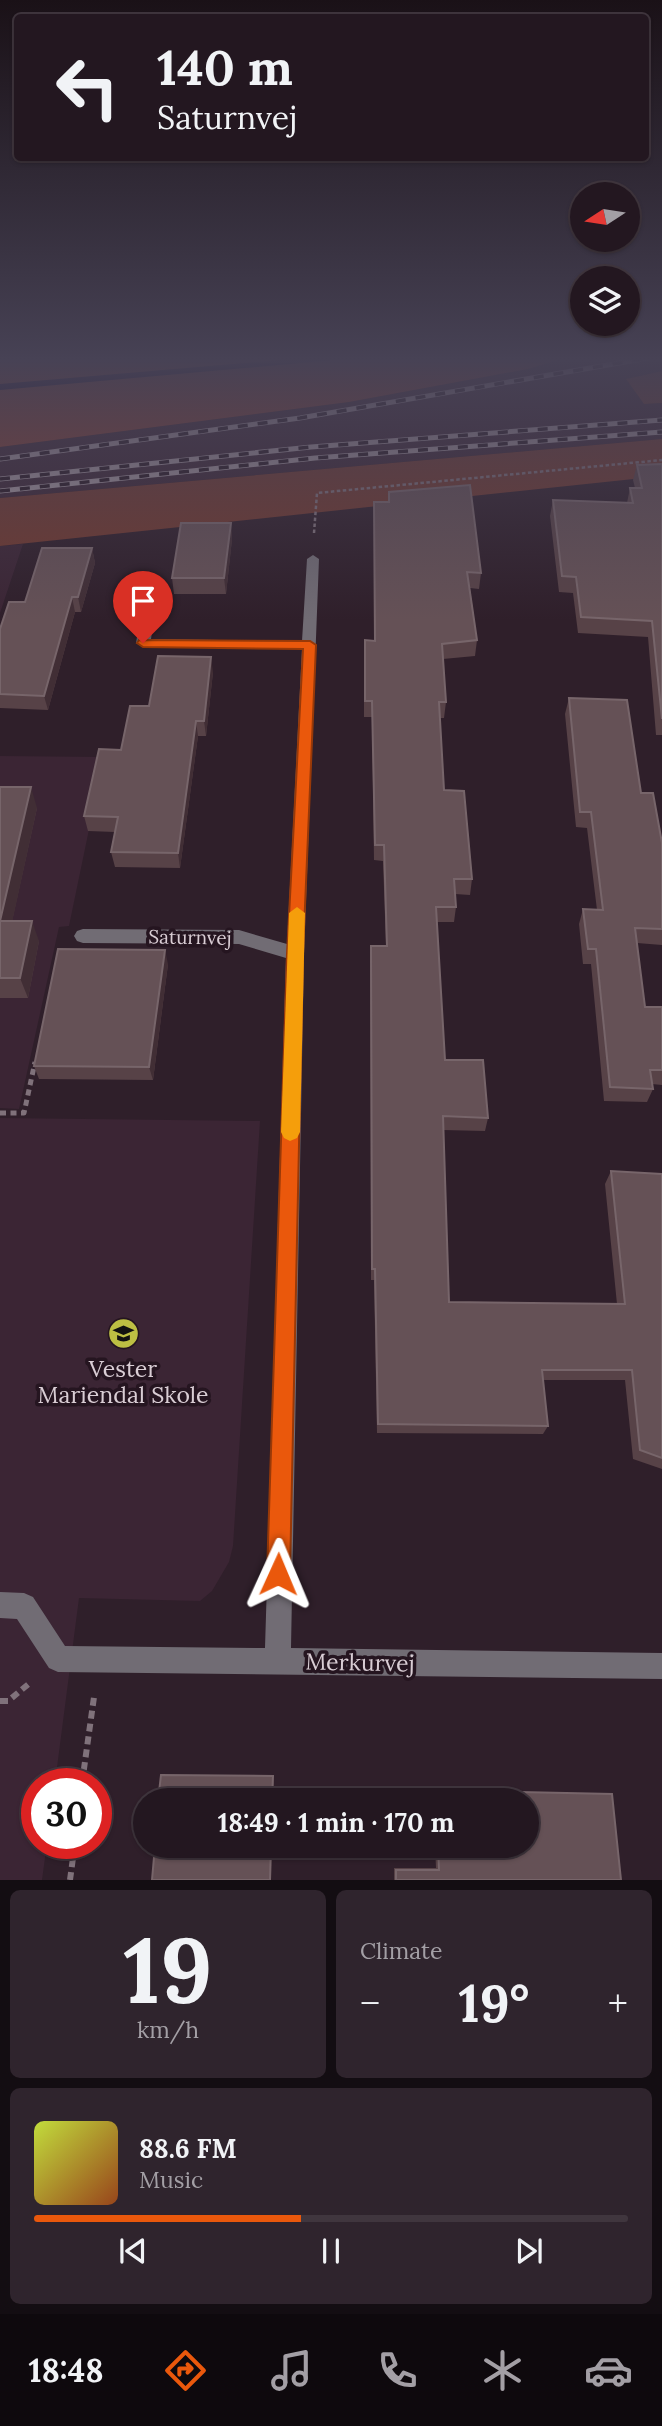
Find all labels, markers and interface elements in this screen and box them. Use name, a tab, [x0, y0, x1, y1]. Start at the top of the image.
text: 140 m	[157, 36, 293, 98]
icon: left	[42, 42, 133, 133]
text: Saturnvej	[157, 97, 297, 138]
north arrow	[570, 182, 640, 252]
map controls	[570, 182, 640, 336]
button: layers	[570, 266, 640, 336]
pin	[113, 571, 173, 643]
icon: arrive	[124, 582, 162, 620]
street label: Saturnvej	[148, 924, 232, 950]
school or university icon: Vester Mariendal Skole	[106, 1317, 140, 1351]
place label: Vester Mariendal Skole	[37, 1354, 209, 1409]
position arrow	[241, 1537, 315, 1611]
street label: Merkurvej	[305, 1647, 415, 1677]
speed limit sign: 30	[21, 1768, 112, 1859]
text: 18:49 · 1 min · 170 m	[218, 1806, 454, 1839]
text: 19	[123, 1911, 213, 2028]
text: Climate	[360, 1936, 442, 1965]
text: 19°	[459, 1970, 529, 2036]
text: −	[360, 1979, 380, 2027]
text: +	[608, 1979, 628, 2027]
text: km/h	[137, 2015, 199, 2044]
text: 88.6 FM	[139, 2132, 237, 2165]
text: Music	[139, 2165, 203, 2194]
icon: previous	[114, 2232, 152, 2270]
icon: pause	[312, 2232, 350, 2270]
icon: next	[510, 2232, 548, 2270]
icon: directions	[161, 2346, 210, 2395]
icon: music	[267, 2346, 316, 2395]
icon: phone	[373, 2346, 422, 2395]
icon: climate	[478, 2346, 527, 2395]
icon: car	[584, 2346, 633, 2395]
text: 18:48	[28, 2350, 104, 2391]

